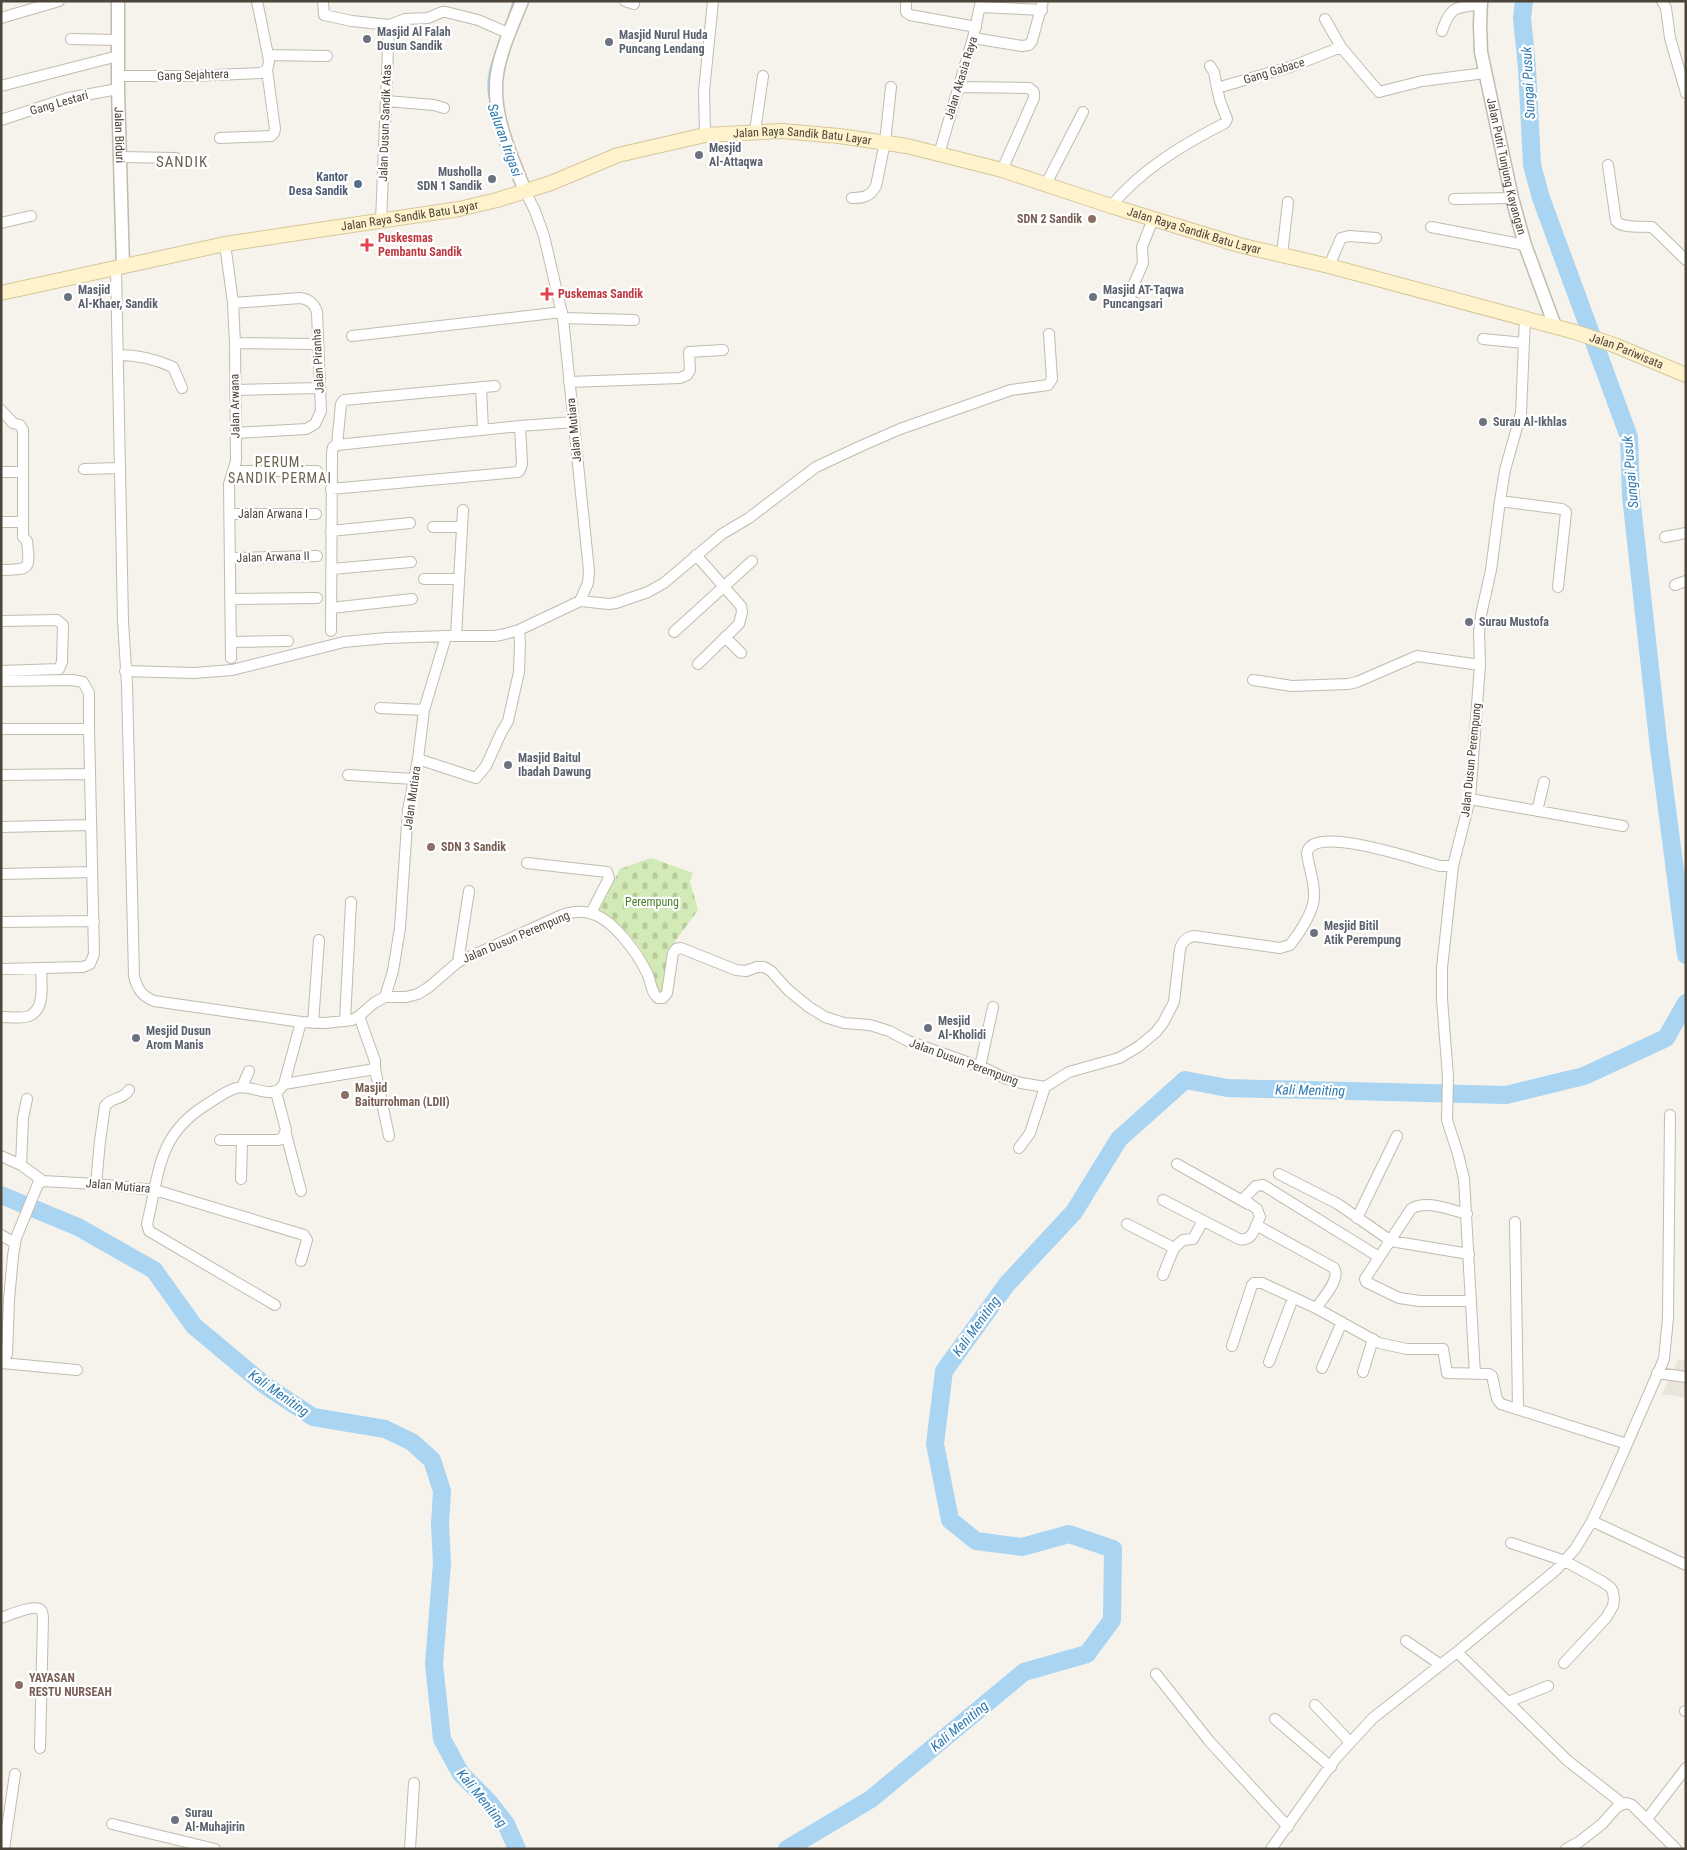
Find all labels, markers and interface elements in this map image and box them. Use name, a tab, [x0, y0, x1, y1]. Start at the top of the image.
place label: Masjid Al Falah Dusun Sandik	[377, 25, 451, 53]
place label: Masjid Nurul Huda Puncang Lendang	[619, 28, 708, 56]
marker: Masjid Al Falah Dusun Sandik	[361, 33, 373, 45]
street label: Jalan Akasia Raya	[942, 35, 980, 121]
marker: Masjid Nurul Huda Puncang Lendang	[603, 36, 615, 48]
water label: Sungai Pusuk	[1518, 45, 1538, 120]
street label: Gang Gabace	[1242, 55, 1307, 87]
street label: Jalan Dusun Sandik Atas	[376, 64, 394, 182]
street label: Gang Sejahtera	[157, 67, 229, 83]
street label: Gang Lestari	[28, 88, 90, 118]
street label: Jalan Putri Tunjung Kayangan	[1484, 96, 1529, 236]
water label: Saluran Irigasi	[484, 101, 526, 180]
street label: Jalan Biduri	[112, 107, 127, 163]
street label: Jalan Raya Sandik Batu Layar	[733, 124, 873, 148]
place label: Mesjid Al-Attaqwa	[709, 141, 763, 169]
marker: Mesjid Al-Attaqwa	[693, 149, 705, 161]
district label: SANDIK	[156, 153, 208, 171]
place label: Musholla SDN 1 Sandik	[417, 165, 482, 193]
place label: Kantor Desa Sandik	[289, 170, 348, 198]
marker: Musholla SDN 1 Sandik	[486, 173, 498, 185]
marker: Kantor Desa Sandik	[352, 178, 364, 190]
street label: Jalan Raya Sandik Batu Layar	[340, 198, 480, 234]
street label: Jalan Raya Sandik Batu Layar	[1125, 204, 1263, 257]
place label: SDN 2 Sandik	[1017, 212, 1082, 226]
marker: SDN 2 Sandik	[1086, 213, 1098, 225]
place label: Puskesmas Pembantu Sandik	[378, 231, 462, 259]
marker: Puskesmas Pembantu Sandik	[360, 238, 374, 252]
place label: Masjid Al-Khaer, Sandik	[78, 283, 158, 311]
place label: Masjid AT-Taqwa Puncangsari	[1103, 283, 1184, 311]
marker: Puskemas Sandik	[540, 287, 554, 301]
place label: Puskemas Sandik	[558, 287, 643, 301]
marker: Masjid Al-Khaer, Sandik	[62, 291, 74, 303]
marker: Masjid AT-Taqwa Puncangsari	[1087, 291, 1099, 303]
street label: Jalan Piranha	[309, 328, 327, 394]
street label: Jalan Pariwisata	[1588, 330, 1666, 372]
street label: Jalan Arwana	[227, 373, 243, 438]
street label: Jalan Mutiara	[564, 397, 584, 463]
place label: Surau Al-Ikhlas	[1493, 415, 1568, 429]
marker: Surau Al-Ikhlas	[1477, 416, 1489, 428]
water label: Sungai Pusuk	[1619, 434, 1641, 509]
district label: PERUM. SANDIK PERMAI	[228, 454, 332, 486]
street label: Jalan Arwana I	[238, 507, 308, 521]
street label: Jalan Arwana II	[236, 549, 310, 565]
place label: Surau Mustofa	[1479, 615, 1549, 629]
marker: Surau Mustofa	[1463, 616, 1475, 628]
street label: Jalan Dusun Perempung	[1458, 702, 1484, 818]
place label: Masjid Baitul Ibadah Dawung	[518, 751, 591, 779]
marker: Masjid Baitul Ibadah Dawung	[502, 759, 514, 771]
street label: Jalan Mutiara	[401, 765, 423, 831]
place label: SDN 3 Sandik	[441, 840, 506, 854]
marker: SDN 3 Sandik	[425, 841, 437, 853]
park label: Perempung	[625, 895, 679, 909]
street label: Jalan Dusun Perempung	[460, 908, 572, 966]
place label: Mesjid Bitil Atik Perempung	[1324, 919, 1401, 947]
marker: Mesjid Bitil Atik Perempung	[1308, 927, 1320, 939]
place label: Mesjid Al-Kholidi	[938, 1014, 986, 1042]
marker: Mesjid Al-Kholidi	[922, 1022, 934, 1034]
place label: Mesjid Dusun Arom Manis	[146, 1024, 211, 1052]
marker: Mesjid Dusun Arom Manis	[130, 1032, 142, 1044]
street label: Jalan Dusun Perempung	[908, 1036, 1020, 1088]
place label: Masjid Baiturrohman (LDII)	[355, 1081, 450, 1109]
water label: Kali Meniting	[1275, 1081, 1345, 1099]
marker: Masjid Baiturrohman (LDII)	[339, 1089, 351, 1101]
street label: Jalan Mutiara	[85, 1176, 151, 1196]
water label: Kali Meniting	[949, 1293, 1003, 1359]
water label: Kali Meniting	[246, 1366, 313, 1420]
place label: YAYASAN RESTU NURSEAH	[29, 1671, 112, 1699]
marker: YAYASAN RESTU NURSEAH	[13, 1679, 25, 1691]
water label: Kali Meniting	[927, 1697, 991, 1755]
water label: Kali Meniting	[454, 1766, 510, 1830]
place label: Surau Al-Muhajirin	[185, 1806, 245, 1834]
marker: Surau Al-Muhajirin	[169, 1814, 181, 1826]

